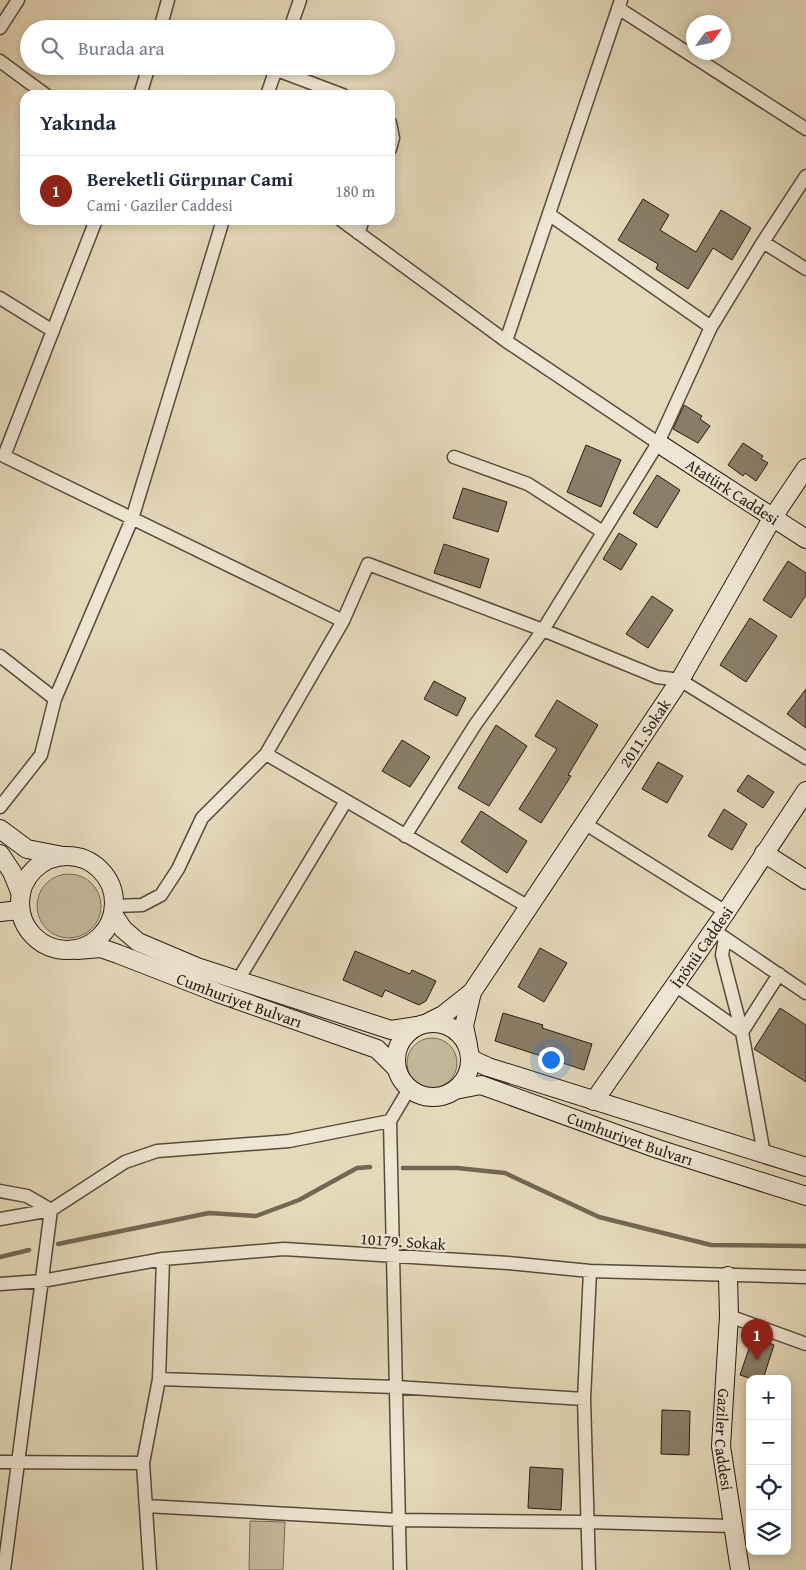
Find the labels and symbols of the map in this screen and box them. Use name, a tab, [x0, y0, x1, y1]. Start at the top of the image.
north arrow	[686, 15, 731, 60]
street label: Atatürk Caddesi	[681, 452, 785, 531]
street label: 2011. Sokak	[613, 693, 677, 772]
street label: İnönü Caddesi	[665, 901, 739, 993]
street label: Cumhuriyet Bulvarı	[173, 966, 306, 1034]
your location	[538, 1047, 564, 1073]
street label: Cumhuriyet Bulvarı	[564, 1105, 697, 1172]
street label: 10179. Sokak	[359, 1226, 447, 1256]
pin: 1	[741, 1319, 773, 1360]
street label: Gaziler Caddesi	[709, 1388, 740, 1493]

